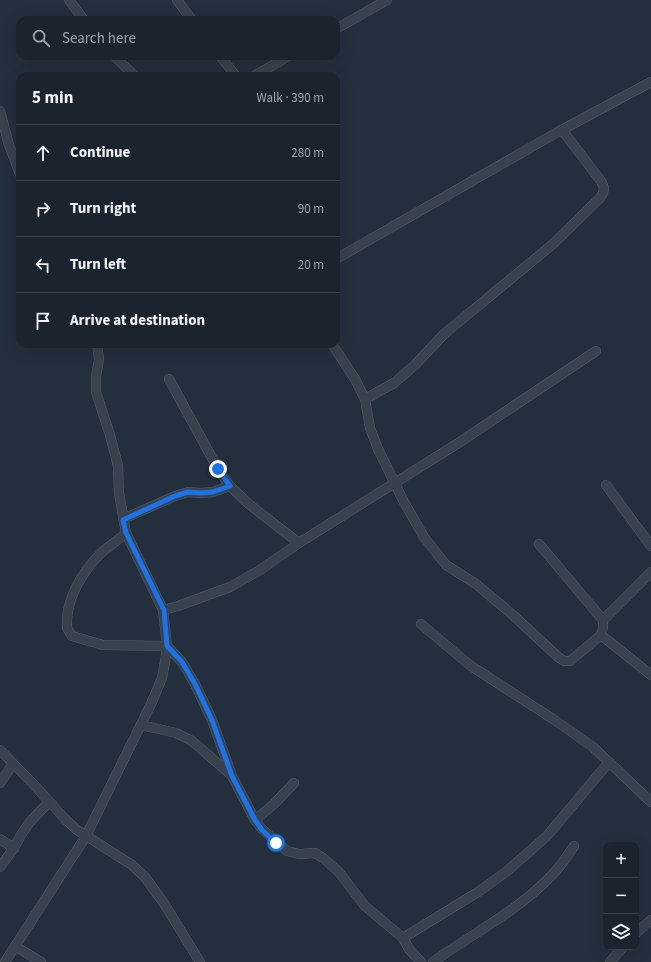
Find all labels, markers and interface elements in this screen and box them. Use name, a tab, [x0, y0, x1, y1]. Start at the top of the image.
search box	[16, 16, 340, 60]
icon: search	[30, 27, 52, 49]
text: Search here	[62, 28, 136, 49]
text: 5 min	[32, 86, 73, 110]
text: Walk · 390 m	[256, 89, 324, 107]
icon: ahead	[32, 142, 54, 164]
text: Continue	[70, 142, 130, 163]
text: 280 m	[291, 144, 324, 162]
icon: right	[32, 198, 54, 220]
text: Turn right	[70, 198, 136, 219]
text: 90 m	[298, 200, 324, 218]
icon: left	[32, 254, 54, 276]
text: Turn left	[70, 254, 126, 275]
text: 20 m	[298, 256, 324, 274]
icon: arrive	[32, 310, 54, 332]
text: Arrive at destination	[70, 310, 205, 331]
route end	[209, 460, 227, 478]
route start	[267, 834, 285, 852]
map controls	[603, 842, 639, 950]
button: +	[603, 842, 639, 878]
button: −	[603, 878, 639, 914]
button: layers	[603, 914, 639, 950]

